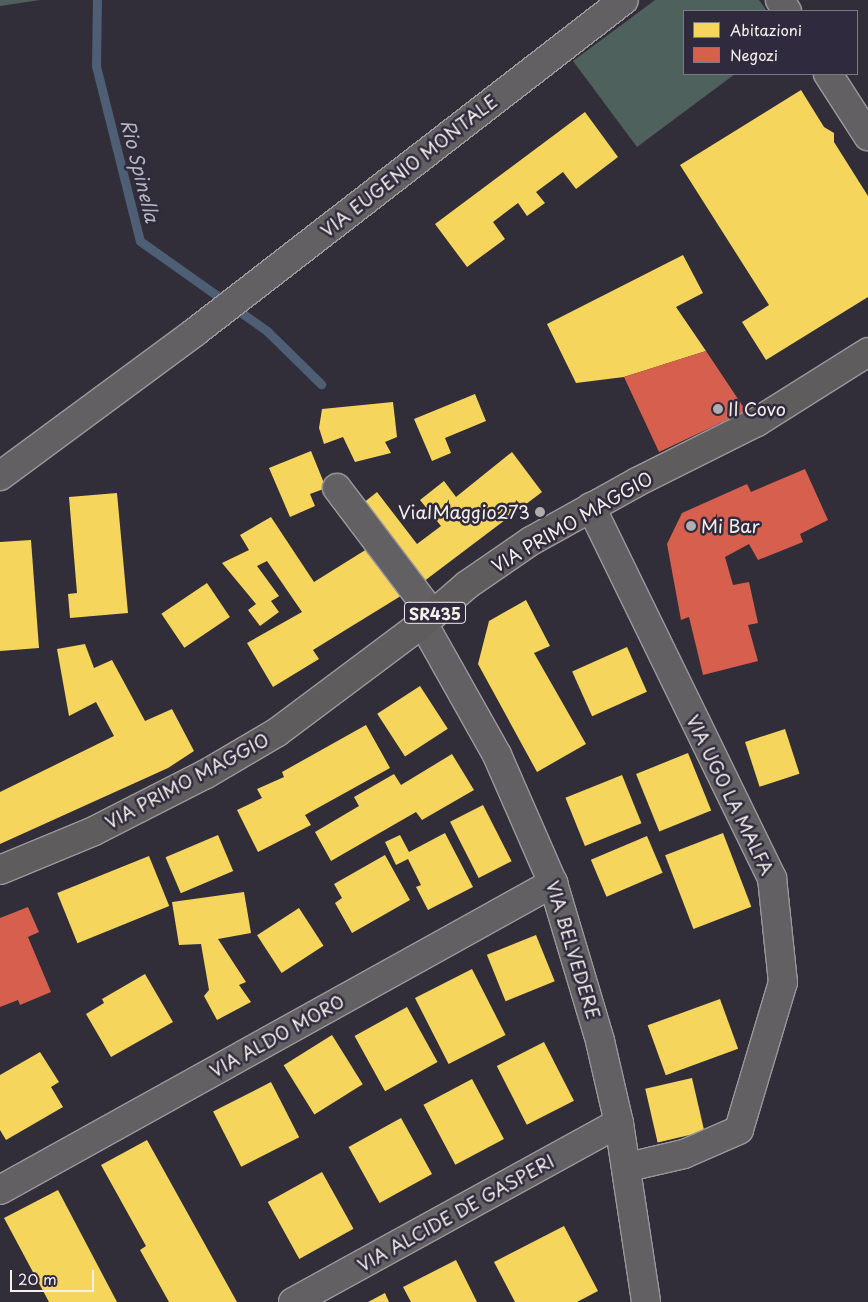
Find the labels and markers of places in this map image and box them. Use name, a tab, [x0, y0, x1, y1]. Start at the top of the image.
place label: Il Covo	[728, 398, 787, 420]
marker: Il Covo	[712, 403, 724, 415]
place label: ViaIMaggio273	[398, 501, 530, 523]
marker: ViaIMaggio273	[534, 506, 546, 518]
place label: Mi Bar	[701, 515, 760, 537]
marker: Mi Bar	[685, 520, 697, 532]

